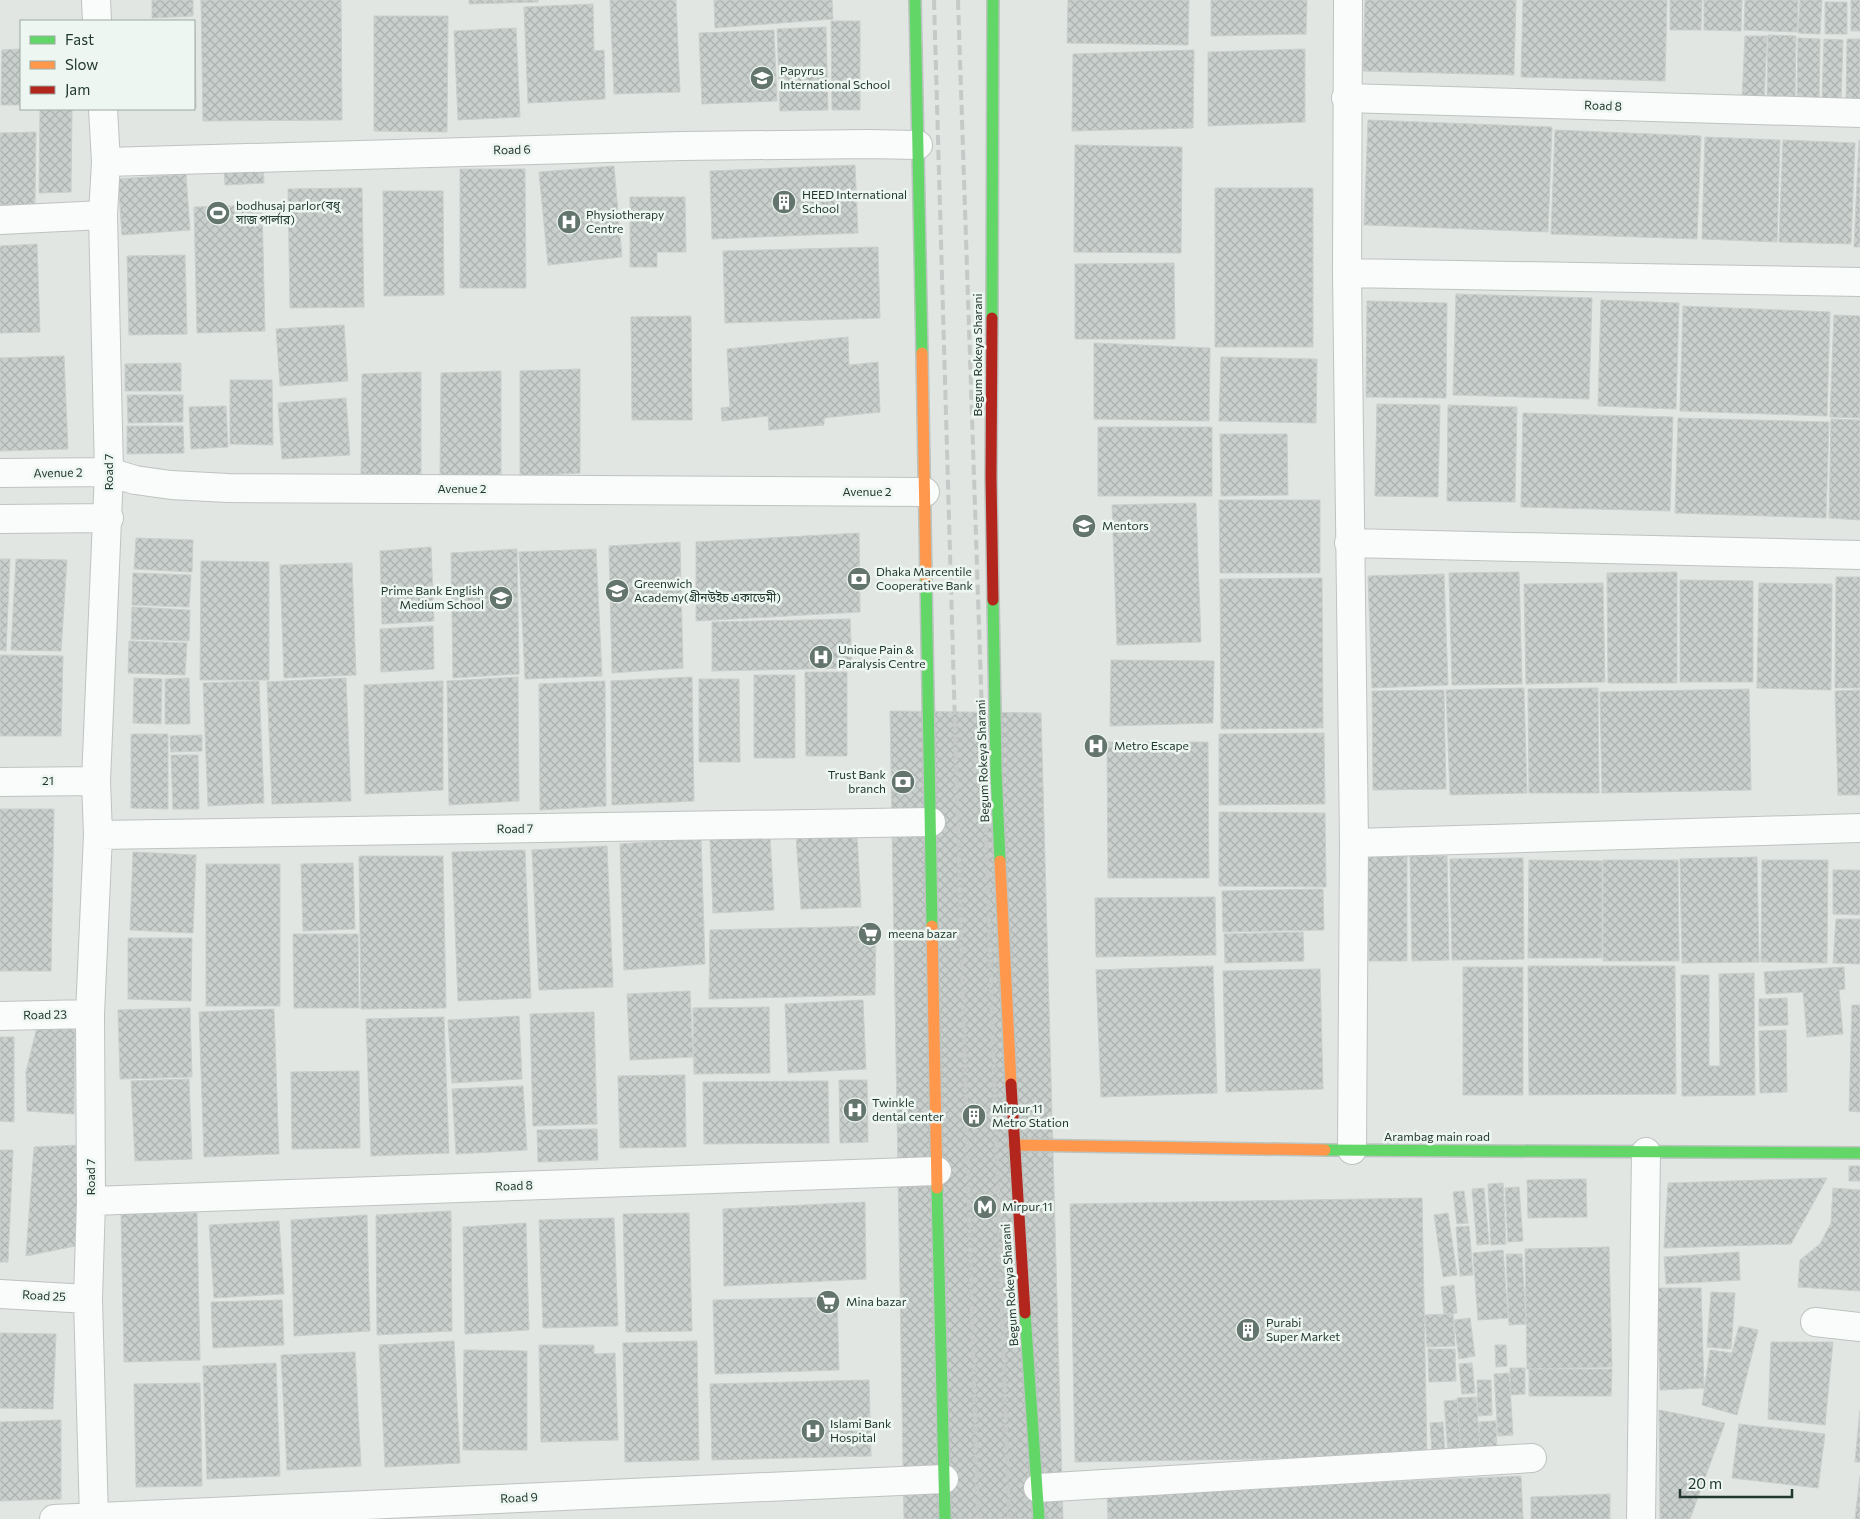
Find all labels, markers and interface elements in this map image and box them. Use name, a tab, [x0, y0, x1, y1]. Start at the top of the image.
legend	[20, 20, 195, 110]
text: Fast	[65, 30, 94, 48]
text: Slow	[65, 55, 98, 73]
place label: Papyrus International School	[780, 63, 890, 91]
school or university icon: Papyrus International School	[749, 65, 775, 91]
text: Jam	[65, 80, 90, 98]
street label: Road 8	[1584, 97, 1622, 113]
street label: Road 6	[493, 142, 531, 156]
place label: HEED International School	[802, 187, 907, 215]
building icon: HEED International School	[771, 189, 797, 215]
place label: bodhusaj parlor(বধু সাজ পার্লার)	[235, 198, 342, 226]
sports icon: bodhusaj parlor(বধু সাজ পার্লার)	[205, 200, 231, 226]
place label: Physiotherapy Centre	[586, 207, 664, 235]
hospital icon: Physiotherapy Centre	[556, 209, 582, 235]
street label: Begum Rokeya Sharani	[970, 293, 984, 417]
street label: Road 7	[101, 454, 115, 490]
street label: Avenue 2	[33, 465, 83, 479]
street label: Avenue 2	[438, 481, 487, 495]
street label: Avenue 2	[843, 484, 892, 498]
school or university icon: Mentors	[1071, 513, 1097, 539]
place label: Mentors	[1102, 518, 1149, 532]
place label: Dhaka Marcentile Cooperative Bank	[876, 564, 973, 592]
bank icon: Dhaka Marcentile Cooperative Bank	[846, 566, 872, 592]
place label: Greenwich Academy(গ্রীনউইচ একাডেমী)	[634, 576, 781, 604]
school or university icon: Greenwich Academy(গ্রীনউইচ একাডেমী)	[604, 578, 630, 604]
place label: Prime Bank English Medium School	[381, 583, 484, 611]
school or university icon: Prime Bank English Medium School	[488, 585, 514, 611]
place label: Unique Pain & Paralysis Centre	[838, 642, 926, 670]
hospital icon: Unique Pain & Paralysis Centre	[808, 644, 834, 670]
street label: Begum Rokeya Sharani	[973, 699, 991, 823]
hospital icon: Metro Escape	[1083, 733, 1109, 759]
place label: Metro Escape	[1114, 738, 1189, 752]
place label: Trust Bank branch	[828, 767, 886, 795]
bank icon: Trust Bank branch	[890, 769, 916, 795]
street label: 21	[42, 773, 54, 787]
street label: Road 7	[497, 821, 533, 835]
supermarket icon: meena bazar	[857, 921, 883, 947]
place label: meena bazar	[888, 926, 957, 940]
street label: Road 23	[23, 1007, 67, 1021]
place label: Twinkle dental center	[872, 1095, 944, 1123]
hospital icon: Twinkle dental center	[842, 1097, 868, 1123]
place label: Mirpur 11 Metro Station	[992, 1101, 1069, 1129]
building icon: Mirpur 11 Metro Station	[961, 1103, 987, 1129]
street label: Arambag main road	[1384, 1129, 1490, 1143]
street label: Road 7	[83, 1159, 97, 1195]
street label: Road 8	[495, 1177, 533, 1193]
metro station icon: Mirpur 11	[972, 1194, 998, 1220]
place label: Mirpur 11	[1002, 1199, 1053, 1213]
street label: Begum Rokeya Sharani	[998, 1223, 1020, 1347]
street label: Road 25	[22, 1287, 66, 1303]
supermarket icon: Mina bazar	[815, 1289, 841, 1315]
place label: Mina bazar	[846, 1294, 907, 1308]
place label: Purabi Super Market	[1266, 1315, 1340, 1343]
building icon: Purabi Super Market	[1235, 1317, 1261, 1343]
place label: Islami Bank Hospital	[830, 1416, 892, 1444]
hospital icon: Islami Bank Hospital	[800, 1418, 826, 1444]
scale bar	[1680, 1466, 1792, 1498]
text: 20 m	[1688, 1474, 1722, 1492]
street label: Road 9	[500, 1489, 538, 1505]

